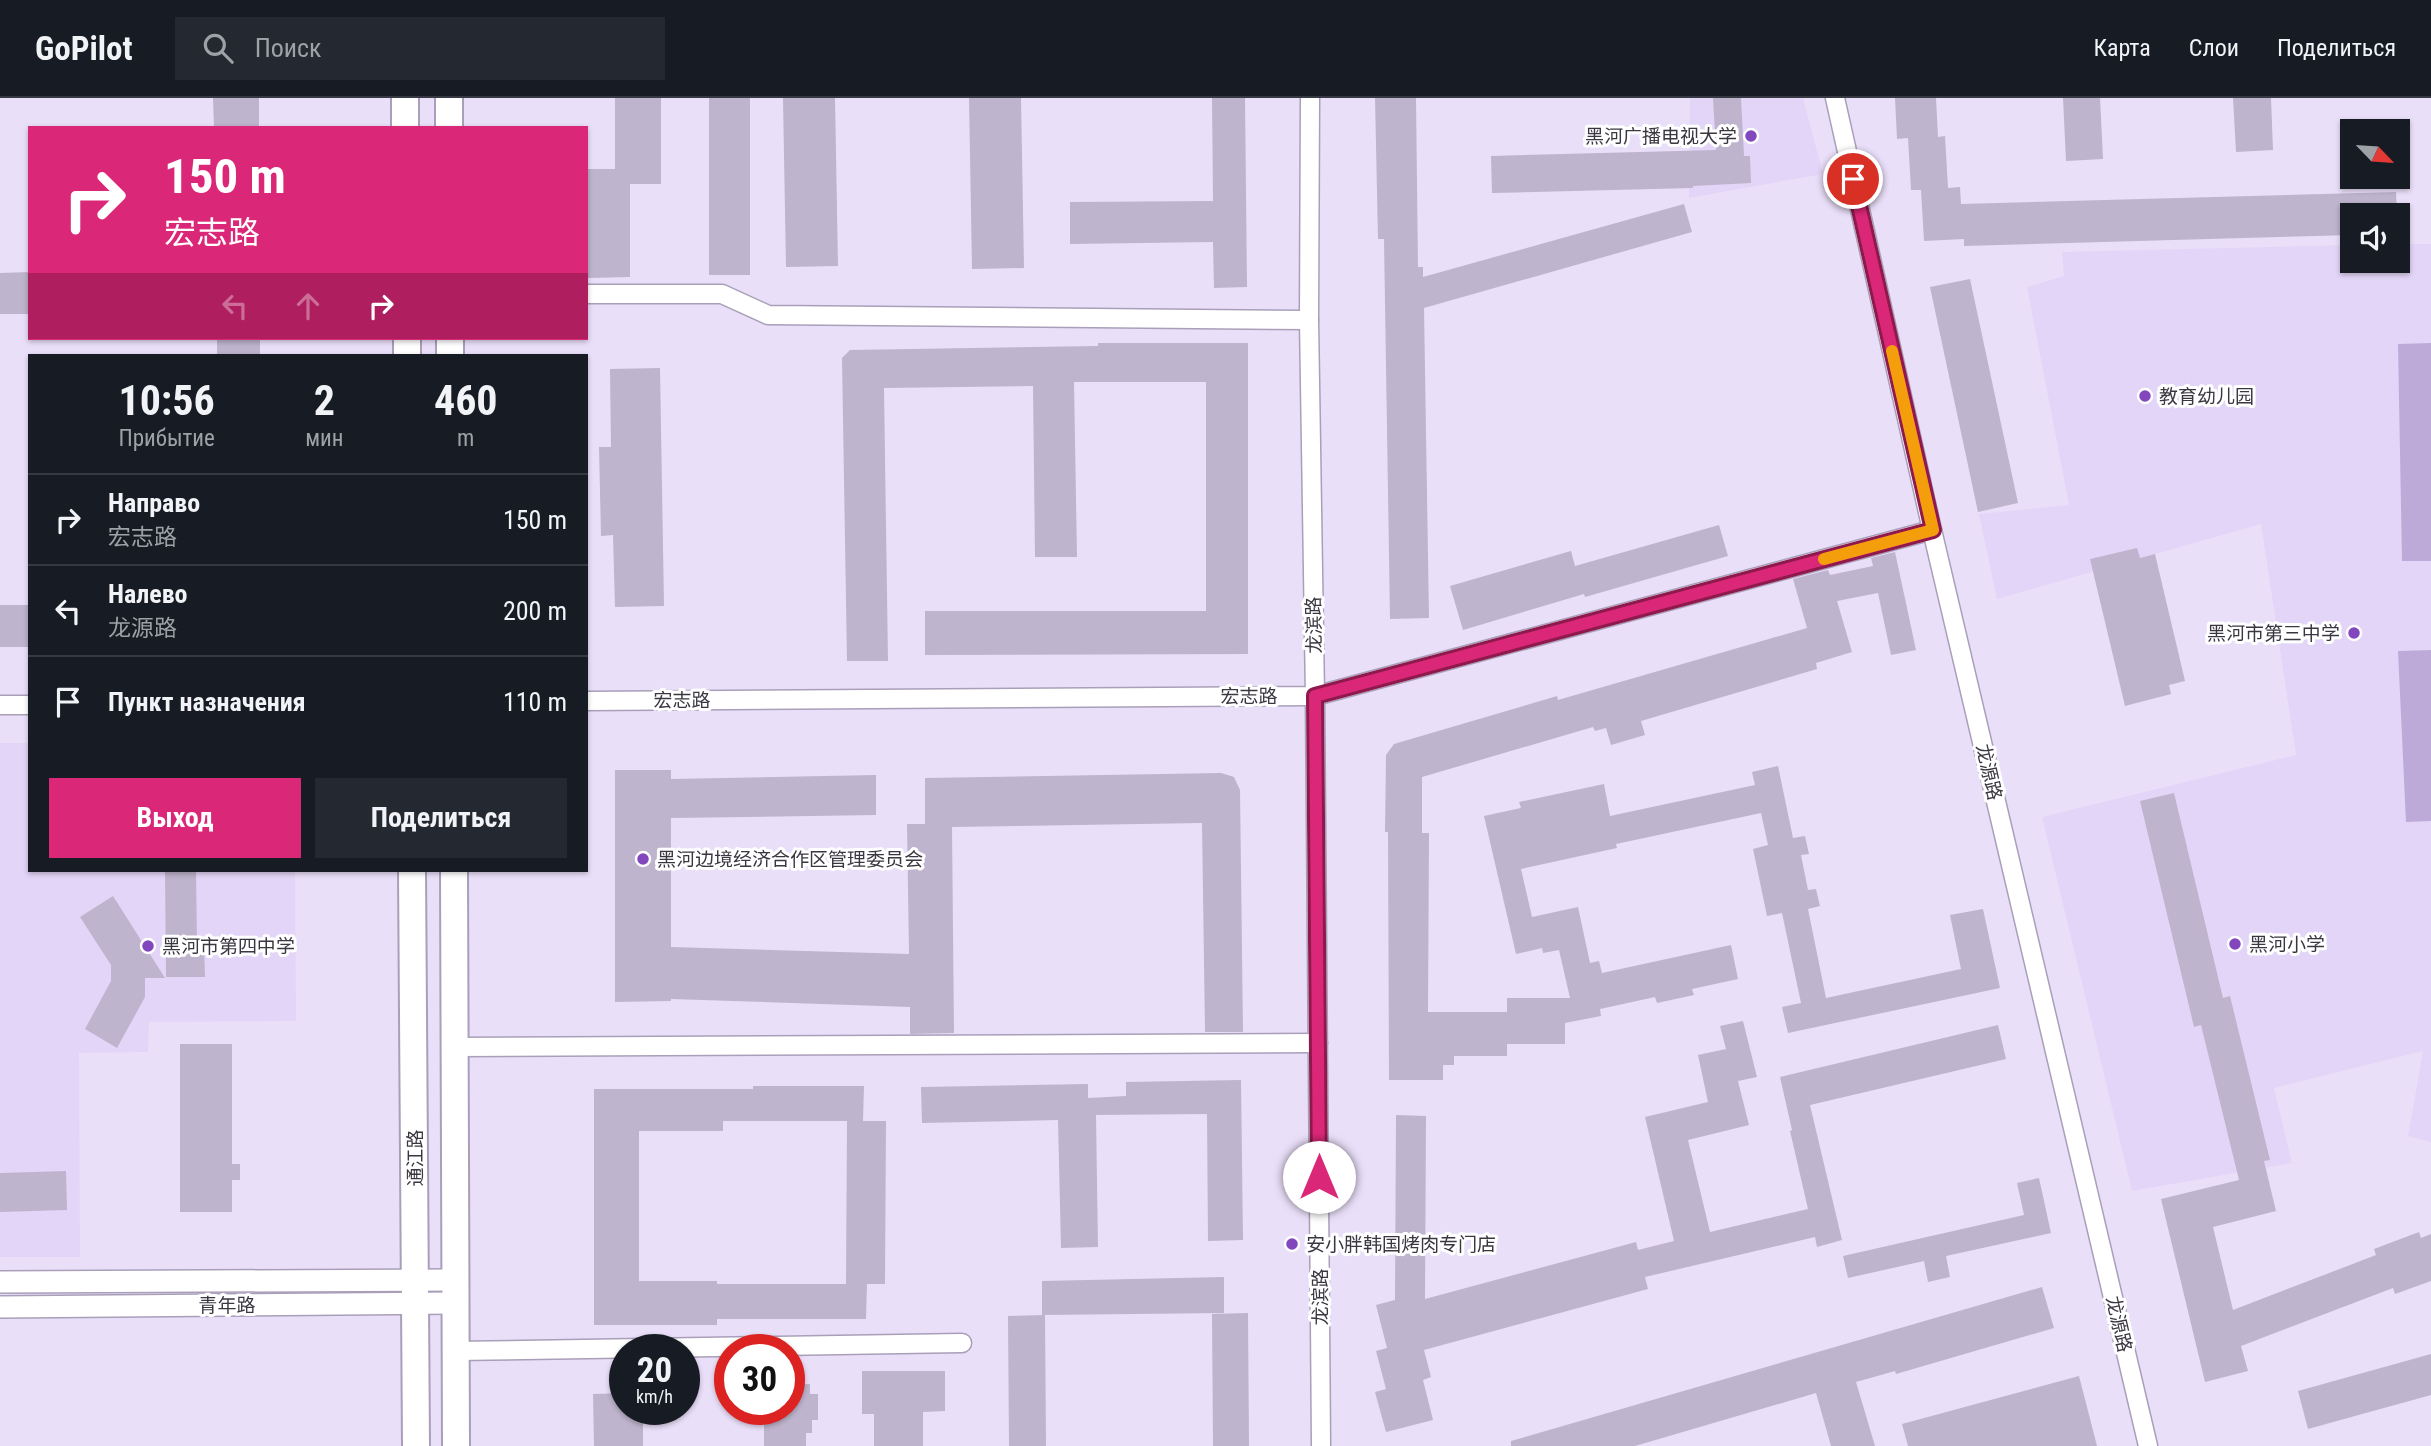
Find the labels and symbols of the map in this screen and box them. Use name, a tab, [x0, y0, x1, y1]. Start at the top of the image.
north arrow	[2340, 119, 2410, 189]
place label: 黑河广播电视大学	[1585, 125, 1737, 148]
marker: 黑河广播电视大学	[1743, 128, 1759, 144]
pin	[1823, 149, 1883, 209]
place label: 教育幼儿园	[2159, 385, 2254, 408]
marker: 教育幼儿园	[2137, 388, 2153, 404]
street label: 龙滨路	[1302, 596, 1326, 654]
place label: 黑河市第三中学	[2207, 622, 2340, 645]
marker: 黑河市第三中学	[2346, 625, 2362, 641]
street label: 宏志路	[1220, 685, 1278, 708]
street label: 宏志路	[653, 689, 711, 712]
street label: 龙源路	[1971, 742, 2007, 802]
place label: 黑河边境经济合作区管理委员会	[657, 848, 923, 871]
marker: 黑河边境经济合作区管理委员会	[635, 851, 651, 867]
place label: 黑河小学	[2249, 933, 2325, 956]
place label: 黑河市第四中学	[162, 935, 295, 958]
marker: 黑河小学	[2227, 936, 2243, 952]
marker: 黑河市第四中学	[140, 938, 156, 954]
street label: 通江路	[404, 1129, 427, 1187]
position arrow	[1282, 1140, 1356, 1214]
place label: 安小胖韩国烤肉专门店	[1306, 1233, 1496, 1256]
marker: 安小胖韩国烤肉专门店	[1284, 1236, 1300, 1252]
street label: 龙滨路	[1309, 1268, 1332, 1326]
street label: 青年路	[198, 1294, 256, 1317]
street label: 龙源路	[2101, 1294, 2137, 1354]
speed limit sign: 30	[714, 1334, 805, 1425]

